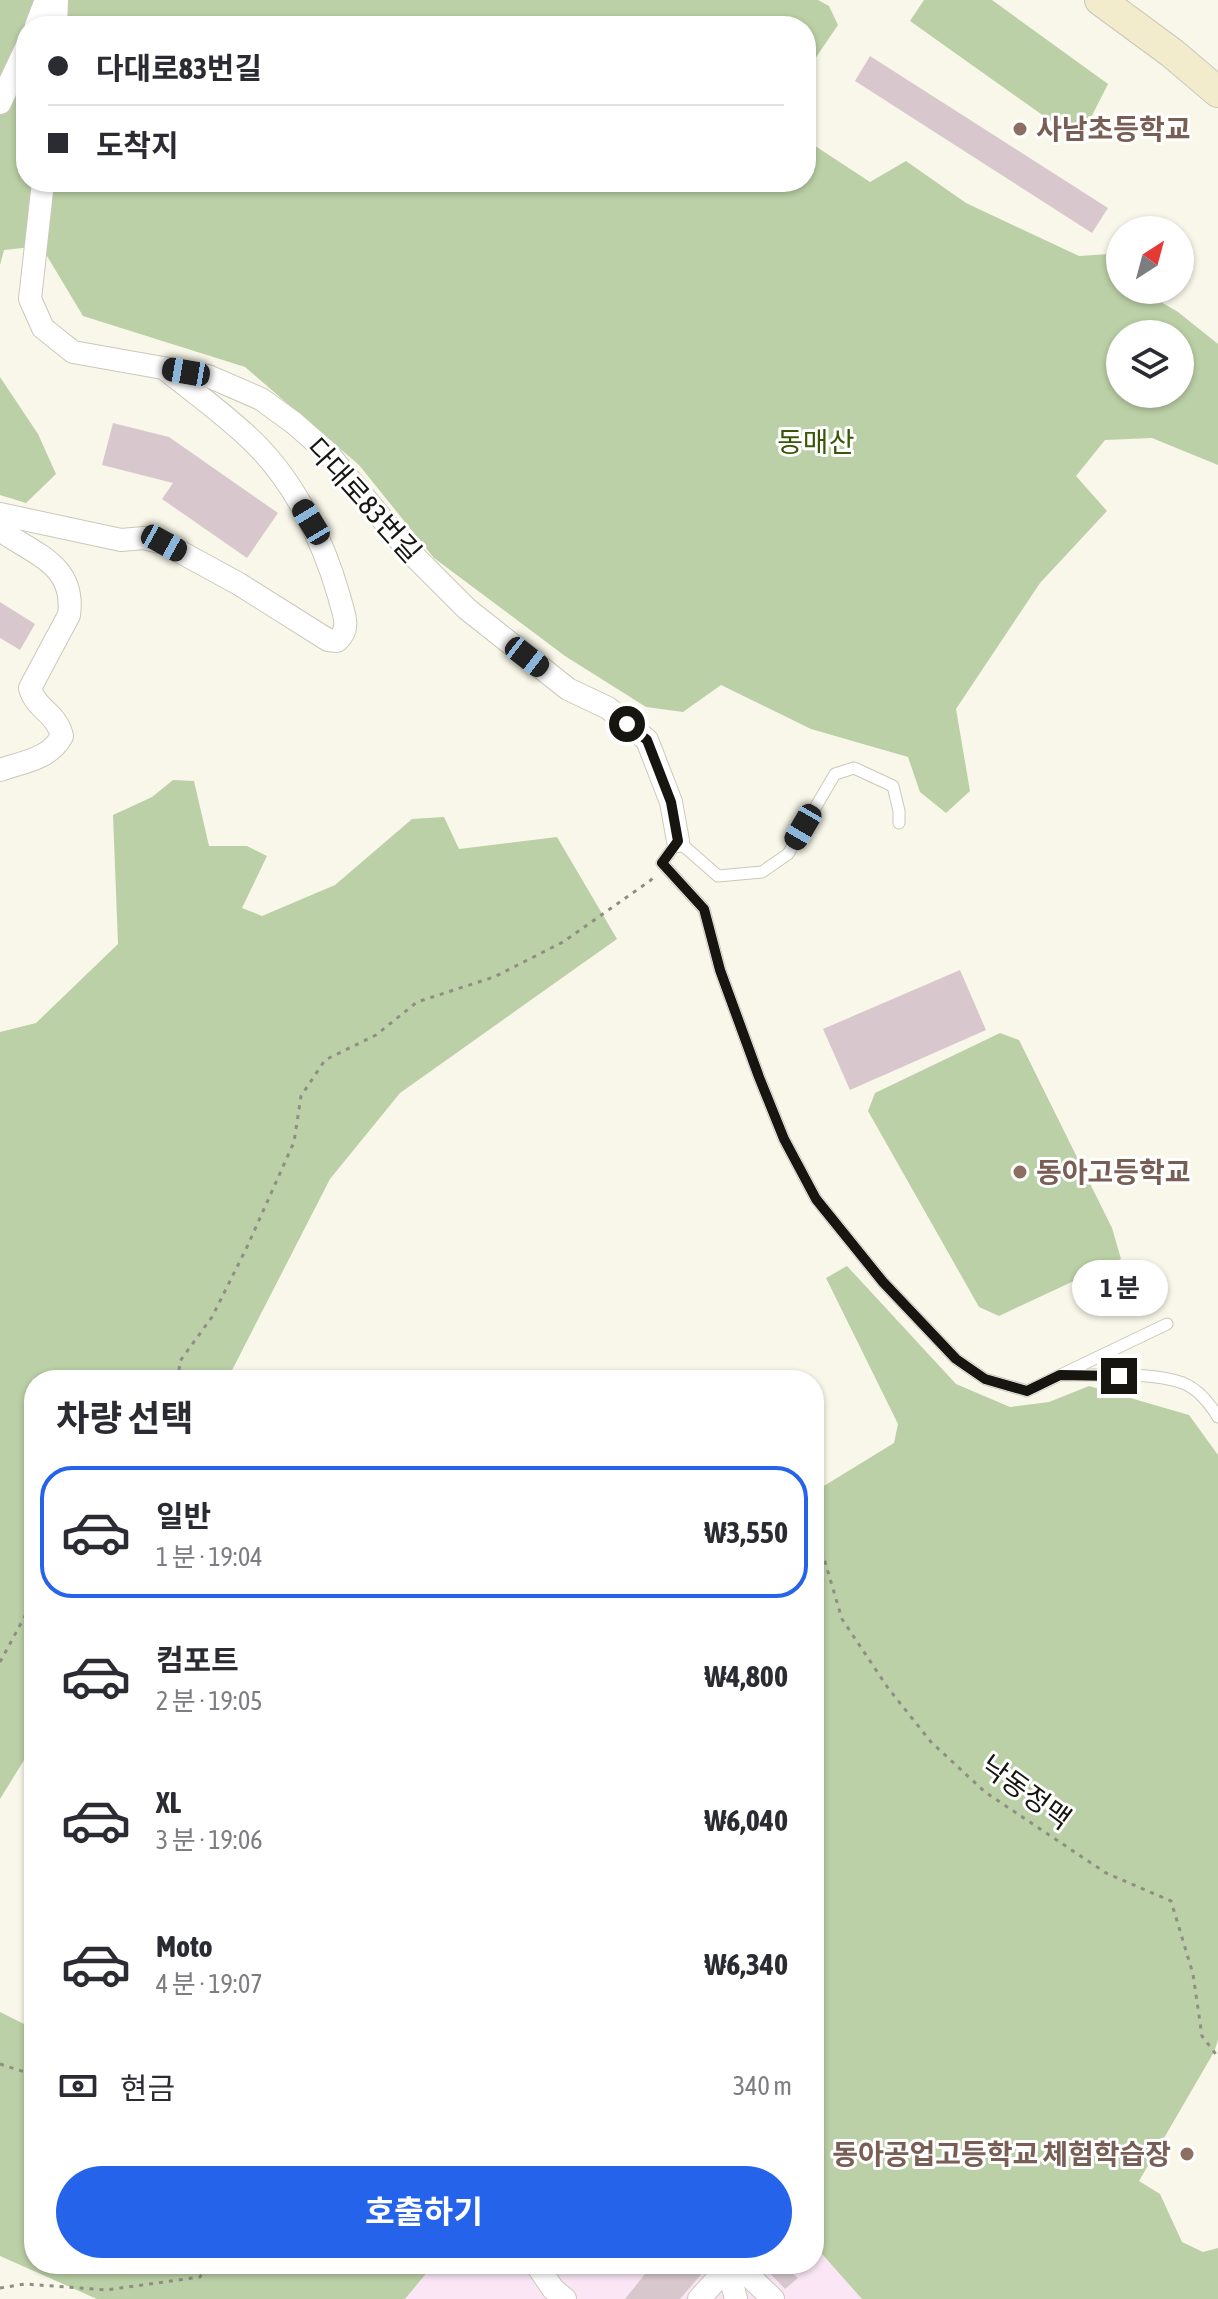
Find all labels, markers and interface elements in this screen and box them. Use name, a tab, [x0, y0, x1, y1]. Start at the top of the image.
text: 다대로83번길	[96, 51, 262, 85]
place label: 사남초등학교	[1036, 113, 1191, 145]
marker: 사남초등학교	[1011, 120, 1029, 138]
text: 도착지	[96, 128, 179, 162]
north arrow	[1106, 216, 1194, 304]
map controls	[1106, 216, 1194, 408]
button: layers	[1106, 320, 1194, 408]
car	[160, 356, 212, 388]
park label: 동매산	[777, 426, 855, 458]
street label: 다대로83번길	[300, 432, 428, 568]
car	[288, 495, 334, 549]
car	[137, 521, 191, 565]
car	[501, 633, 553, 681]
route start	[609, 706, 645, 742]
car	[781, 800, 825, 854]
place label: 동아고등학교	[1036, 1156, 1191, 1188]
marker: 동아고등학교	[1011, 1163, 1029, 1181]
callout: 1 분	[1071, 1260, 1167, 1316]
text: 1 분	[1100, 1273, 1140, 1303]
route end	[1101, 1358, 1137, 1394]
text: 차량 선택	[56, 1397, 193, 1439]
icon: car	[60, 1496, 132, 1568]
text: 일반	[156, 1499, 211, 1533]
text: ₩3,550	[705, 1515, 788, 1549]
text: 1 분 · 19:04	[156, 1542, 262, 1572]
icon: car	[60, 1640, 132, 1712]
text: 컴포트	[156, 1643, 239, 1677]
text: ₩4,800	[705, 1659, 788, 1693]
text: 2 분 · 19:05	[156, 1686, 262, 1716]
street label: 낙동정맥	[975, 1749, 1077, 1835]
icon: car	[60, 1784, 132, 1856]
text: XL	[156, 1785, 181, 1819]
text: ₩6,040	[705, 1803, 788, 1837]
text: 3 분 · 19:06	[156, 1825, 262, 1855]
icon: car	[60, 1928, 132, 2000]
text: Moto	[156, 1929, 213, 1963]
text: ₩6,340	[705, 1947, 788, 1981]
text: 4 분 · 19:07	[156, 1969, 262, 1999]
icon: cash	[56, 2064, 100, 2108]
text: 현금	[120, 2071, 175, 2105]
text: 340 m	[733, 2071, 792, 2101]
place label: 동아공업고등학교 체험학습장	[832, 2138, 1171, 2170]
marker: 동아공업고등학교 체험학습장	[1178, 2145, 1196, 2163]
button: 호출하기	[56, 2166, 792, 2258]

